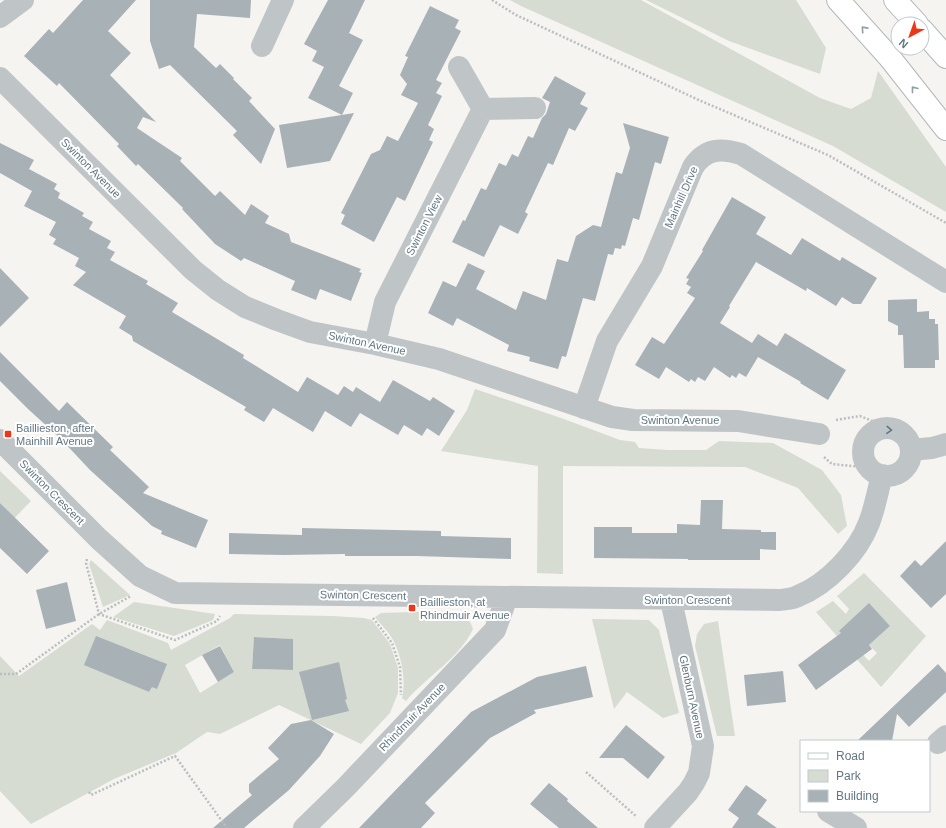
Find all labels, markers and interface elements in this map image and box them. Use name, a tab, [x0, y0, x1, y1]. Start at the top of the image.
north arrow	[890, 16, 930, 56]
one-way arrow	[861, 26, 869, 34]
text: N	[896, 36, 910, 51]
one-way arrow	[912, 86, 919, 93]
street label: Swinton Avenue	[59, 136, 123, 200]
street label: Mainhill Drive	[662, 164, 700, 230]
street label: Swinton View	[404, 193, 444, 257]
street label: Swinton Avenue	[327, 329, 407, 357]
street label: Swinton Avenue	[641, 414, 719, 426]
place label: Baillieston, after Mainhill Avenue	[16, 422, 95, 447]
one-way arrow	[886, 425, 892, 434]
marker: Baillieston, after Mainhill Avenue	[3, 429, 13, 439]
street label: Swinton Crescent	[17, 457, 87, 527]
street label: Swinton Crescent	[320, 588, 406, 602]
street label: Swinton Crescent	[644, 594, 730, 606]
place label: Baillieston, at Rhindmuir Avenue	[420, 596, 510, 621]
marker: Baillieston, at Rhindmuir Avenue	[407, 603, 417, 613]
street label: Glenburn Avenue	[677, 654, 707, 740]
street label: Rhindmuir Avenue	[377, 681, 447, 753]
legend	[800, 740, 930, 812]
text: Road	[836, 749, 865, 763]
text: Park	[836, 769, 862, 783]
text: Building	[836, 789, 879, 803]

